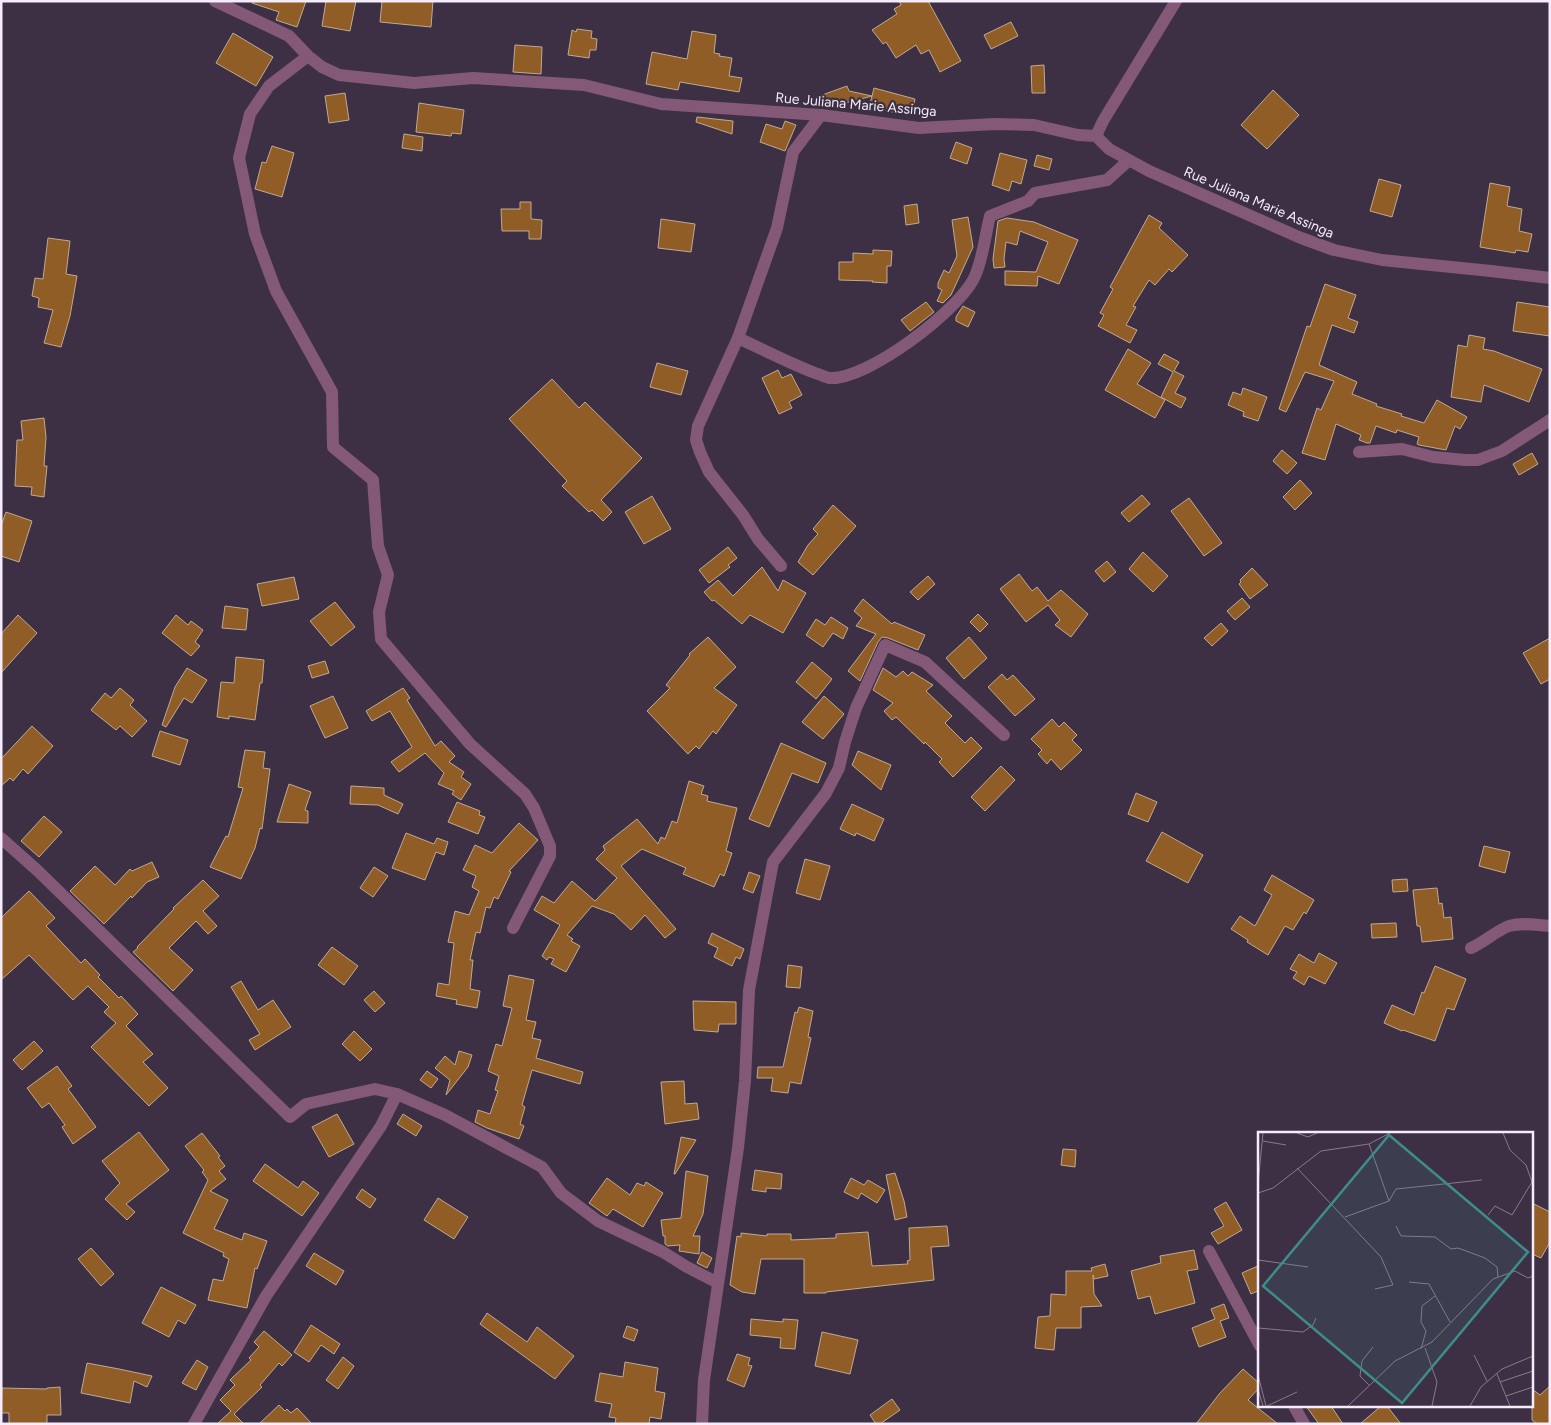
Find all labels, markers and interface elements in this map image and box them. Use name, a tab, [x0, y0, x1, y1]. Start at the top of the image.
street label: Rue Juliana Marie Assinga	[775, 89, 937, 120]
street label: Rue Juliana Marie Assinga	[1181, 163, 1336, 242]
inset map	[1258, 1132, 1534, 1408]

